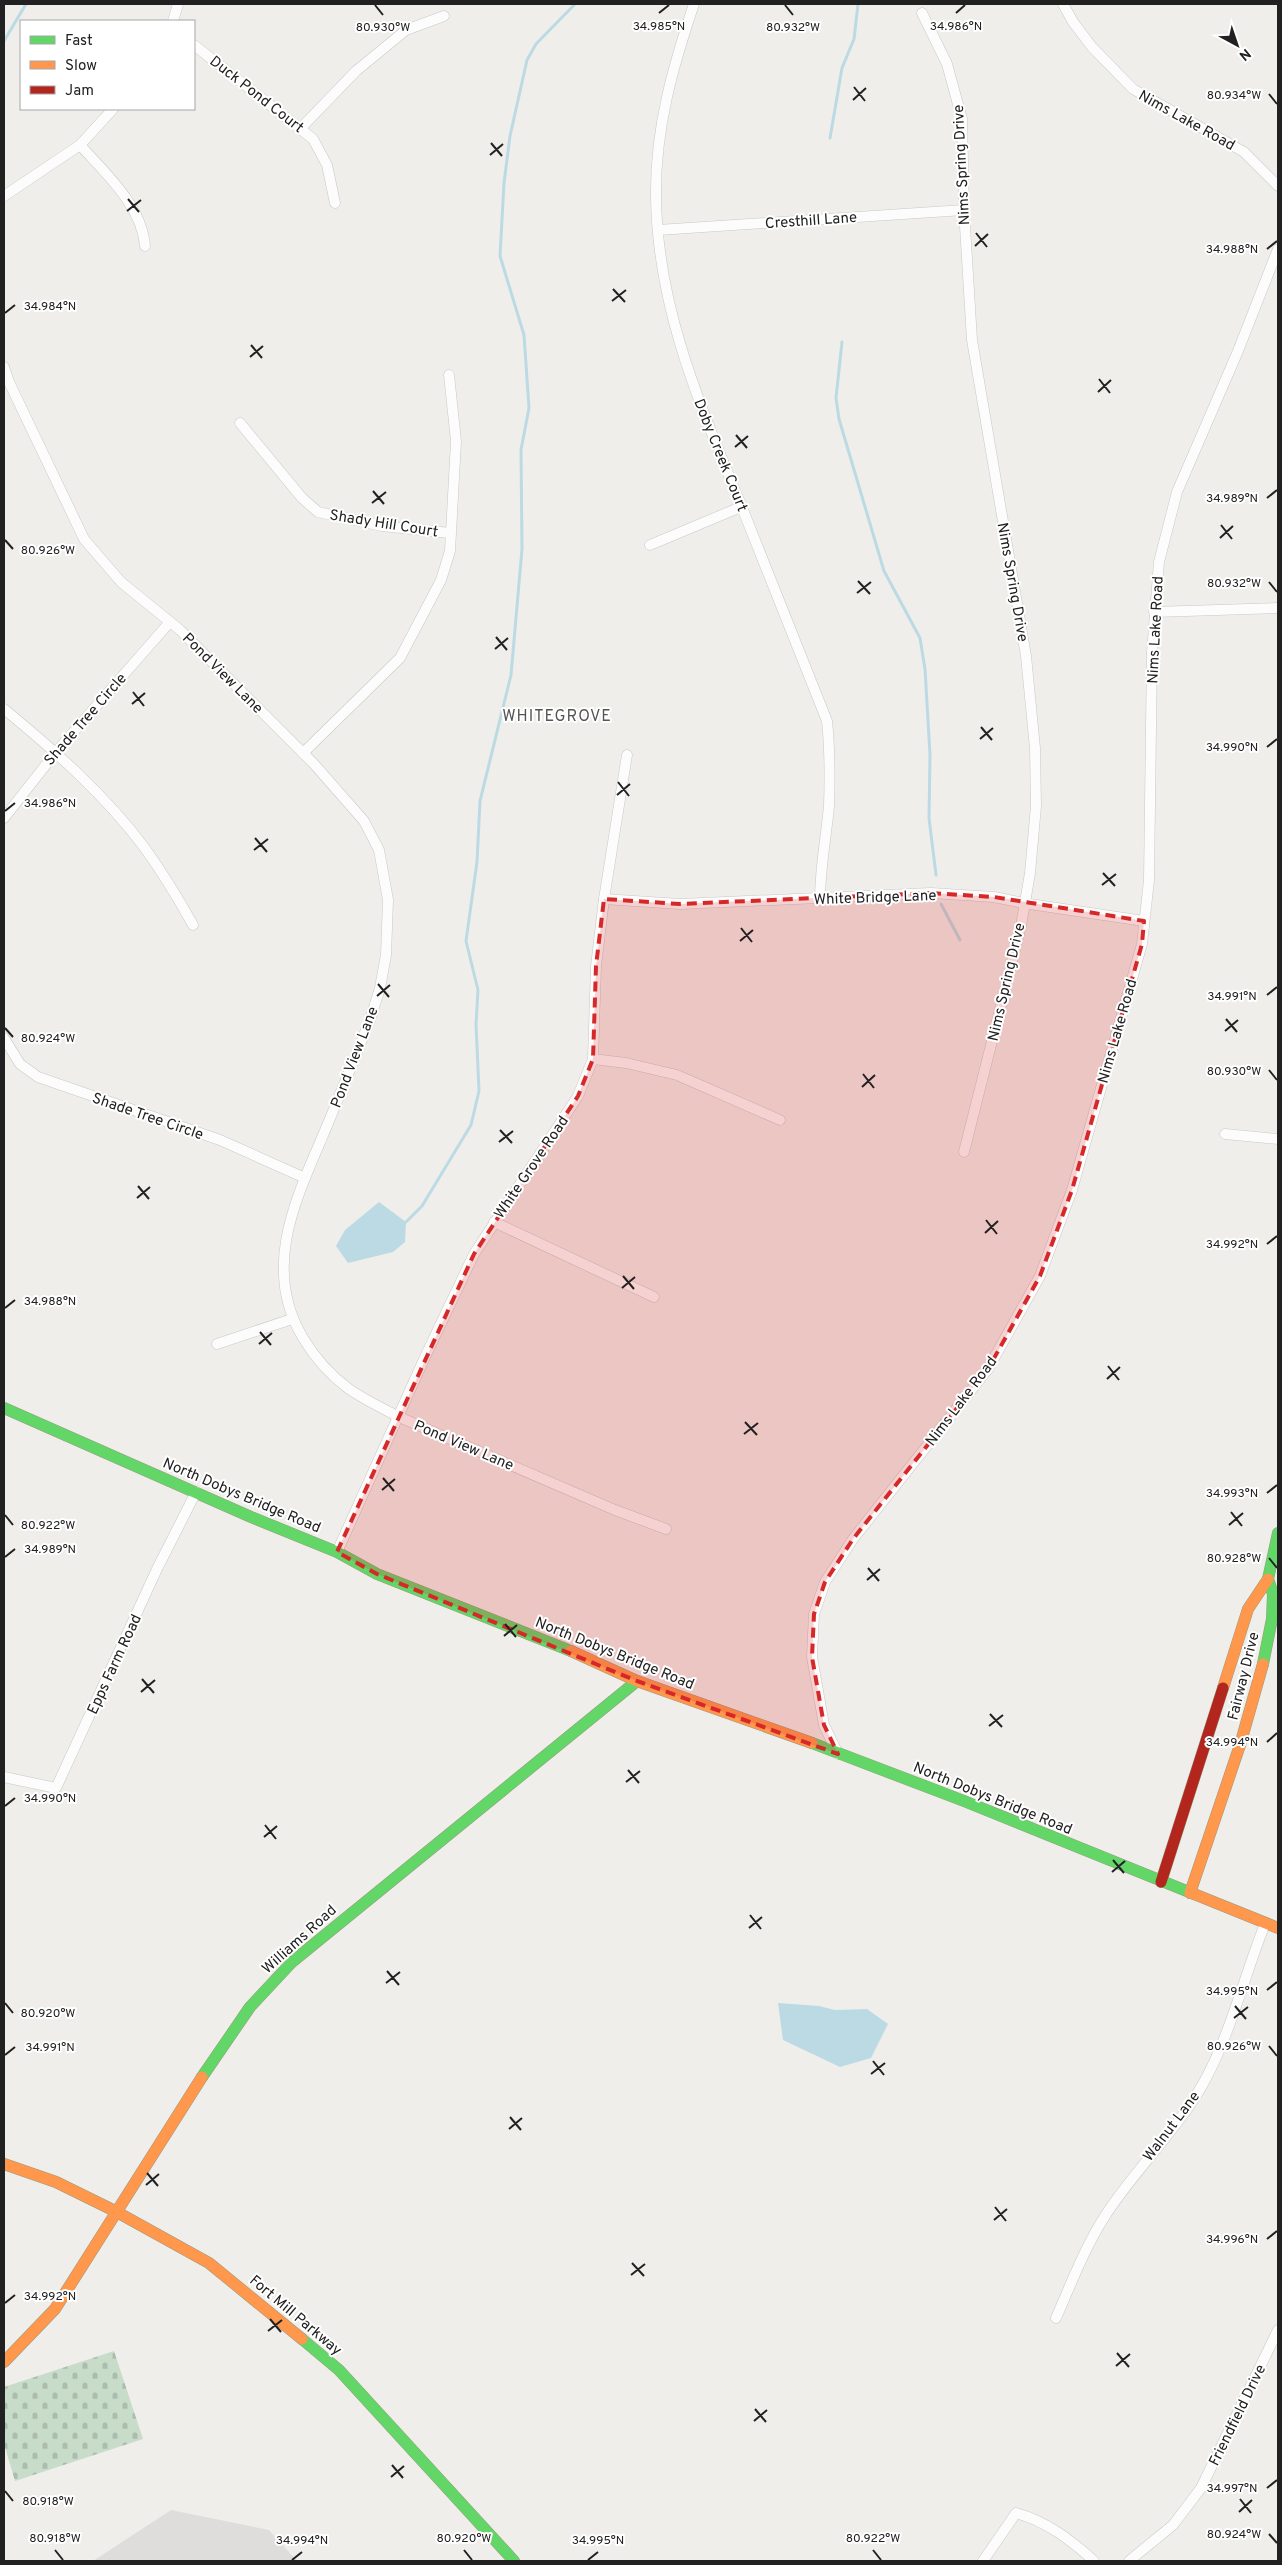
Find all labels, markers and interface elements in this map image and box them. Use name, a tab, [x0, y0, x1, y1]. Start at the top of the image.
text: 34.985°N	[633, 19, 685, 35]
text: 34.986°N	[930, 19, 982, 35]
legend	[20, 20, 195, 110]
text: 80.930°W	[356, 20, 410, 36]
text: 80.932°W	[766, 20, 820, 36]
north arrow	[1212, 20, 1262, 70]
text: Fast	[65, 32, 93, 51]
text: N	[1235, 44, 1254, 64]
street label: Duck Pond Court	[205, 52, 307, 138]
text: Slow	[65, 57, 97, 76]
text: Jam	[65, 82, 94, 101]
street label: Nims Lake Road	[1135, 87, 1238, 156]
text: 80.934°W	[1207, 88, 1261, 104]
street label: Nims Spring Drive	[950, 104, 975, 226]
street label: Cresthill Lane	[764, 209, 858, 234]
text: 34.988°N	[1206, 242, 1258, 258]
text: 34.984°N	[24, 299, 76, 315]
street label: Doby Creek Court	[688, 396, 751, 515]
text: 34.989°N	[1206, 491, 1258, 507]
street label: Shady Hill Court	[328, 507, 439, 542]
street label: Nims Spring Drive	[992, 521, 1031, 643]
text: 80.926°W	[21, 543, 75, 559]
street label: Nims Lake Road	[1144, 576, 1169, 684]
text: 80.932°W	[1207, 576, 1261, 592]
street label: Pond View Lane	[177, 630, 266, 719]
street label: Shade Tree Circle	[41, 670, 131, 770]
district label: WHITEGROVE	[502, 707, 612, 727]
text: 34.990°N	[1206, 740, 1258, 756]
text: 34.986°N	[24, 796, 76, 812]
street label: White Bridge Lane	[813, 887, 937, 910]
street label: Nims Spring Drive	[985, 921, 1030, 1043]
street label: Nims Lake Road	[1094, 977, 1142, 1086]
text: 34.991°N	[1207, 989, 1257, 1005]
street label: Pond View Lane	[327, 1004, 383, 1111]
text: 80.924°W	[21, 1031, 75, 1047]
text: 80.930°W	[1207, 1064, 1261, 1080]
street label: Shade Tree Circle	[89, 1089, 206, 1145]
street label: White Grove Road	[491, 1113, 574, 1223]
text: 34.992°N	[1206, 1237, 1258, 1253]
text: 34.988°N	[24, 1294, 76, 1310]
street label: Nims Lake Road	[922, 1353, 1002, 1451]
street label: Pond View Lane	[411, 1417, 516, 1476]
street label: North Dobys Bridge Road	[160, 1454, 323, 1538]
text: 34.993°N	[1206, 1486, 1258, 1502]
text: 80.922°W	[21, 1518, 75, 1534]
text: 34.989°N	[24, 1542, 76, 1558]
text: 80.928°W	[1207, 1551, 1261, 1567]
street label: Epps Farm Road	[84, 1612, 147, 1718]
street label: North Dobys Bridge Road	[532, 1614, 697, 1695]
street label: Fairway Drive	[1224, 1630, 1265, 1722]
text: 34.994°N	[1206, 1735, 1258, 1751]
street label: North Dobys Bridge Road	[910, 1759, 1075, 1840]
text: 34.990°N	[24, 1791, 76, 1807]
street label: Williams Road	[259, 1902, 341, 1979]
text: 34.995°N	[1206, 1984, 1258, 2000]
text: 80.920°W	[21, 2006, 75, 2022]
text: 80.926°W	[1207, 2039, 1261, 2055]
text: 34.991°N	[25, 2040, 75, 2056]
street label: Walnut Lane	[1140, 2088, 1205, 2166]
text: 34.996°N	[1206, 2232, 1258, 2248]
street label: Fort Mill Parkway	[245, 2272, 345, 2360]
text: 34.992°N	[24, 2289, 76, 2305]
street label: Friendfield Drive	[1206, 2362, 1271, 2469]
text: 34.997°N	[1207, 2481, 1258, 2497]
text: 80.918°W	[22, 2494, 74, 2510]
text: 80.924°W	[1207, 2527, 1261, 2543]
text: 80.918°W	[29, 2531, 81, 2547]
text: 80.920°W	[437, 2531, 491, 2547]
text: 80.922°W	[846, 2531, 900, 2547]
text: 34.994°N	[276, 2533, 328, 2549]
text: 34.995°N	[572, 2533, 624, 2549]

